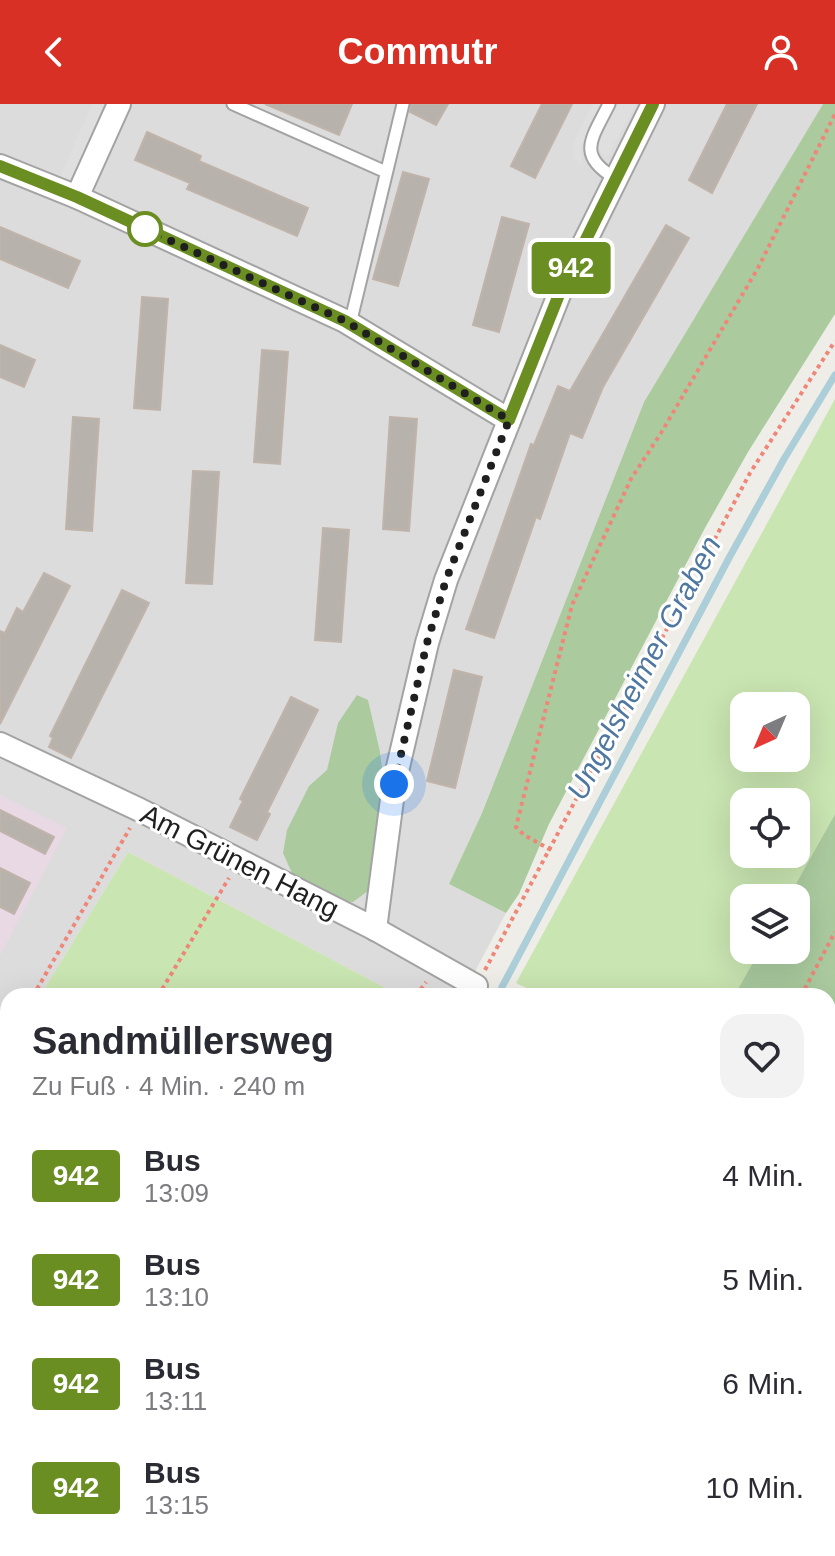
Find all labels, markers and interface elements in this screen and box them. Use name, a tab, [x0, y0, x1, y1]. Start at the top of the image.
icon: back	[32, 30, 76, 74]
icon: person	[759, 30, 803, 74]
text: Commutr	[338, 31, 498, 72]
unlabelled marker	[128, 212, 162, 246]
line badge: 942	[525, 242, 617, 294]
text: 942	[548, 252, 594, 283]
water label: Ungelsheimer Graben	[560, 530, 727, 805]
north arrow	[730, 692, 810, 772]
map controls	[730, 692, 810, 964]
your location	[374, 764, 414, 804]
button: locate	[730, 788, 810, 868]
street label: Am Grünen Hang	[136, 798, 344, 925]
button: layers	[730, 884, 810, 964]
button: heart	[720, 1014, 804, 1098]
text: Sandmüllersweg	[32, 1020, 334, 1062]
text: Zu Fuß · 4 Min. · 240 m	[32, 1071, 305, 1101]
text: Bus	[144, 1144, 201, 1177]
text: 4 Min.	[722, 1159, 804, 1192]
text: 942	[53, 1160, 99, 1191]
text: 13:09	[144, 1178, 209, 1208]
text: Bus	[144, 1248, 201, 1281]
text: 5 Min.	[722, 1263, 804, 1296]
text: 942	[53, 1264, 99, 1295]
text: 13:10	[144, 1282, 209, 1312]
text: Bus	[144, 1352, 201, 1385]
text: 6 Min.	[722, 1367, 804, 1400]
text: 942	[53, 1368, 99, 1399]
text: 13:11	[144, 1386, 207, 1416]
text: Bus	[144, 1456, 201, 1489]
text: 10 Min.	[706, 1471, 804, 1504]
text: 942	[53, 1472, 99, 1503]
text: 13:15	[144, 1490, 209, 1520]

